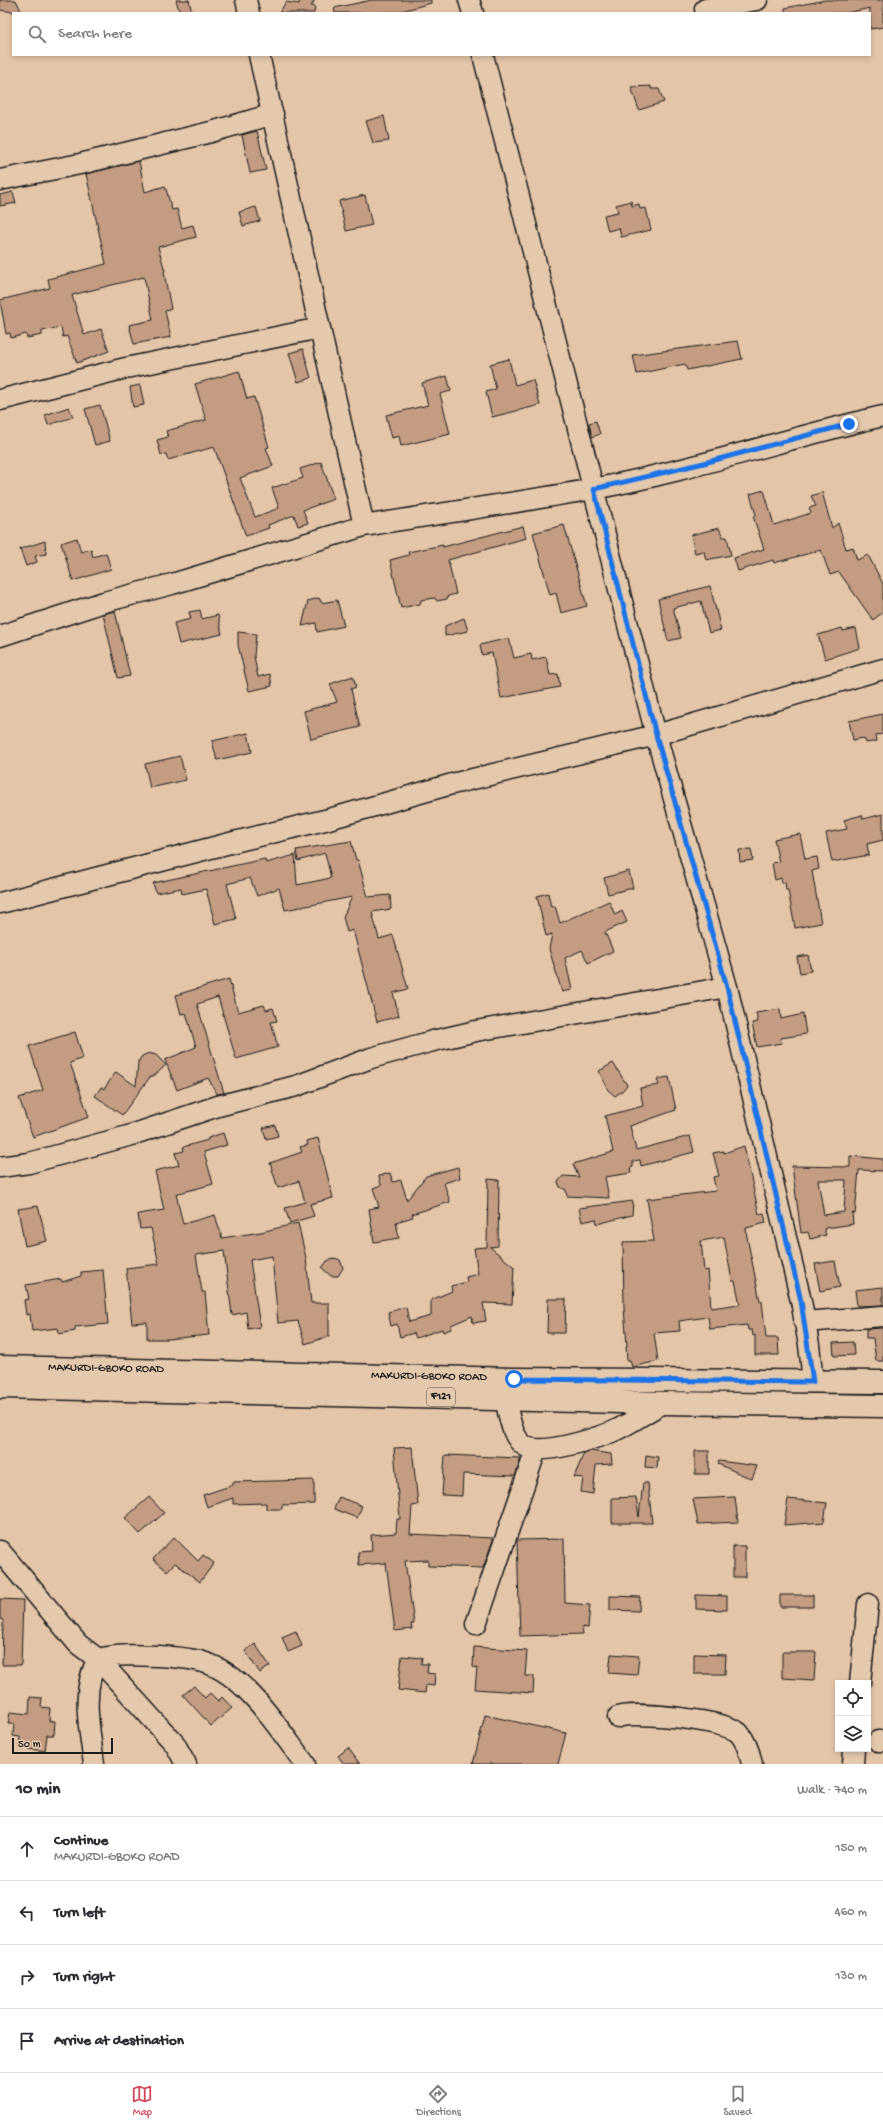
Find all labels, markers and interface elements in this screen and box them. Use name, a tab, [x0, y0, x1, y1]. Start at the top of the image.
search box	[12, 12, 871, 56]
icon: search	[26, 23, 48, 45]
text: Search here	[58, 25, 132, 43]
route end	[840, 415, 858, 433]
street label: MAKURDI-GBOKO ROAD	[48, 1361, 164, 1377]
street label: MAKURDI-GBOKO ROAD	[371, 1369, 487, 1385]
route start	[505, 1370, 523, 1388]
road number: F121	[427, 1388, 455, 1406]
map controls	[835, 1680, 871, 1752]
button: locate	[835, 1680, 871, 1716]
button: layers	[835, 1716, 871, 1752]
scale bar	[12, 1736, 113, 1755]
text: 50 m	[18, 1739, 40, 1751]
text: 10 min	[16, 1780, 60, 1800]
text: Walk · 740 m	[797, 1783, 867, 1798]
text: Continue	[54, 1832, 108, 1850]
icon: ahead	[16, 1838, 38, 1860]
text: 150 m	[835, 1841, 867, 1856]
text: MAKURDI-GBOKO ROAD	[54, 1850, 179, 1865]
icon: left	[16, 1902, 38, 1924]
text: Turn left	[54, 1904, 105, 1922]
text: 460 m	[835, 1905, 867, 1920]
icon: right	[16, 1966, 38, 1988]
text: Turn right	[54, 1968, 114, 1986]
text: 130 m	[835, 1969, 867, 1984]
icon: arrive	[16, 2030, 38, 2052]
text: Arrive at destination	[54, 2032, 184, 2050]
tab: Map	[131, 2083, 153, 2119]
tab: Directions	[416, 2083, 461, 2119]
tab: Saved	[723, 2083, 752, 2119]

